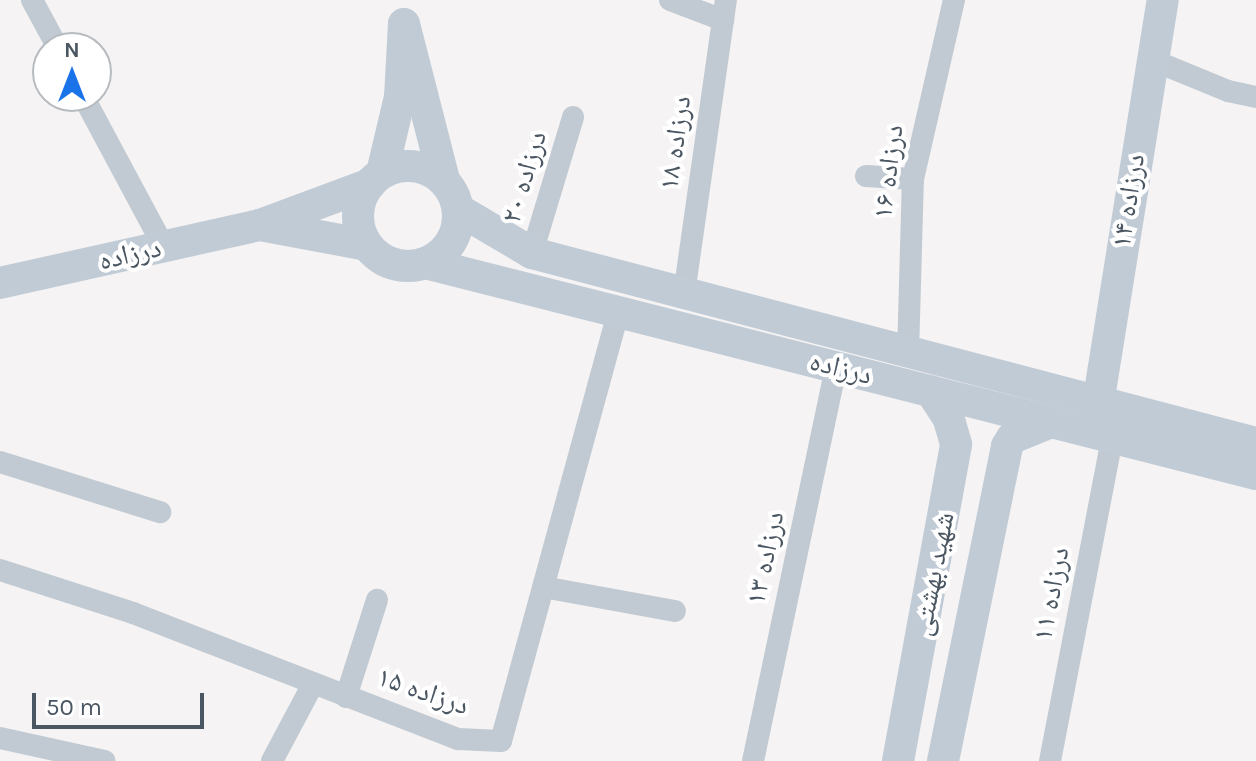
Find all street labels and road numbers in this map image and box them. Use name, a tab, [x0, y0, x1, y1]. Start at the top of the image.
street label: درزاده ۱۸	[652, 94, 698, 192]
street label: درزاده ۱۶	[866, 123, 910, 221]
street label: درزاده ۲۰	[494, 127, 554, 227]
street label: درزاده ۱۴	[1104, 152, 1152, 250]
street label: درزاده	[96, 231, 164, 277]
street label: درزاده	[806, 344, 876, 392]
street label: درزاده ۱۳	[739, 508, 791, 608]
street label: شهید بهشتی	[905, 509, 961, 639]
street label: درزاده ۱۱	[1025, 544, 1077, 644]
street label: درزاده ۱۵	[373, 660, 473, 722]

